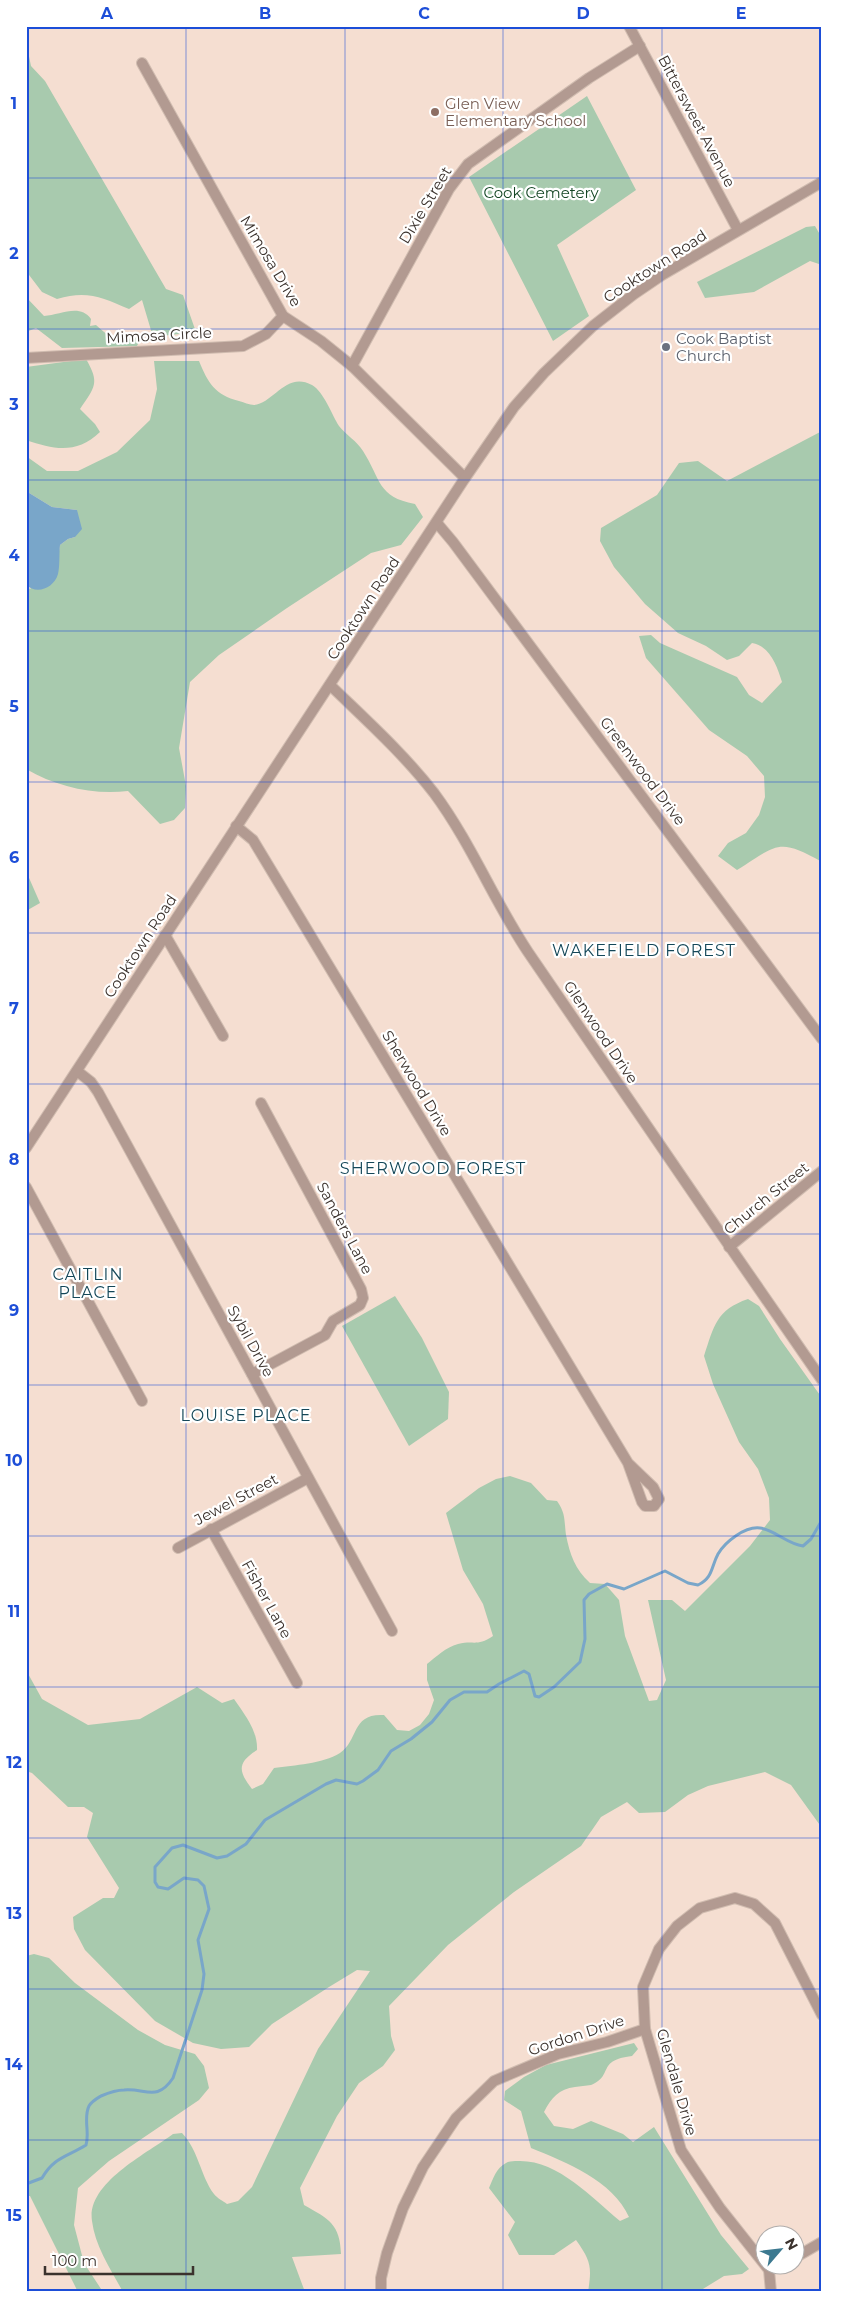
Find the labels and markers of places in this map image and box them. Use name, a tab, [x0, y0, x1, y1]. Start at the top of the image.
place label: Glen View Elementary School	[445, 94, 586, 130]
marker: Glen View Elementary School	[429, 106, 441, 118]
place label: Cook Baptist Church	[676, 329, 772, 365]
marker: Cook Baptist Church	[660, 341, 672, 353]

